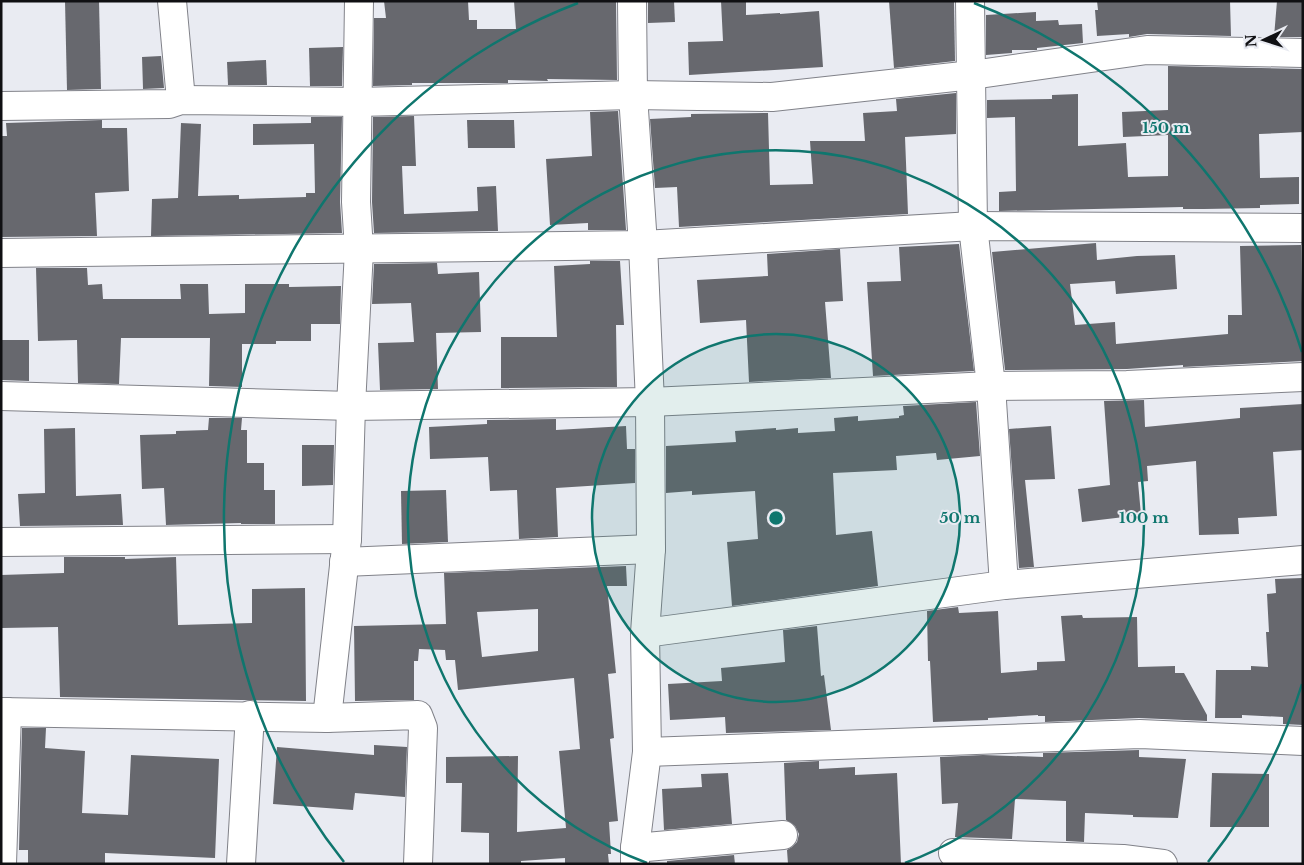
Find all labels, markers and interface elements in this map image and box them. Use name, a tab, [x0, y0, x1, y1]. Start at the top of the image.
north arrow	[1239, 15, 1289, 65]
text: N	[1242, 34, 1260, 48]
text: 150 m	[1142, 118, 1190, 137]
text: 50 m	[940, 508, 981, 527]
text: 100 m	[1119, 508, 1169, 527]
centre of rings	[767, 509, 785, 527]

